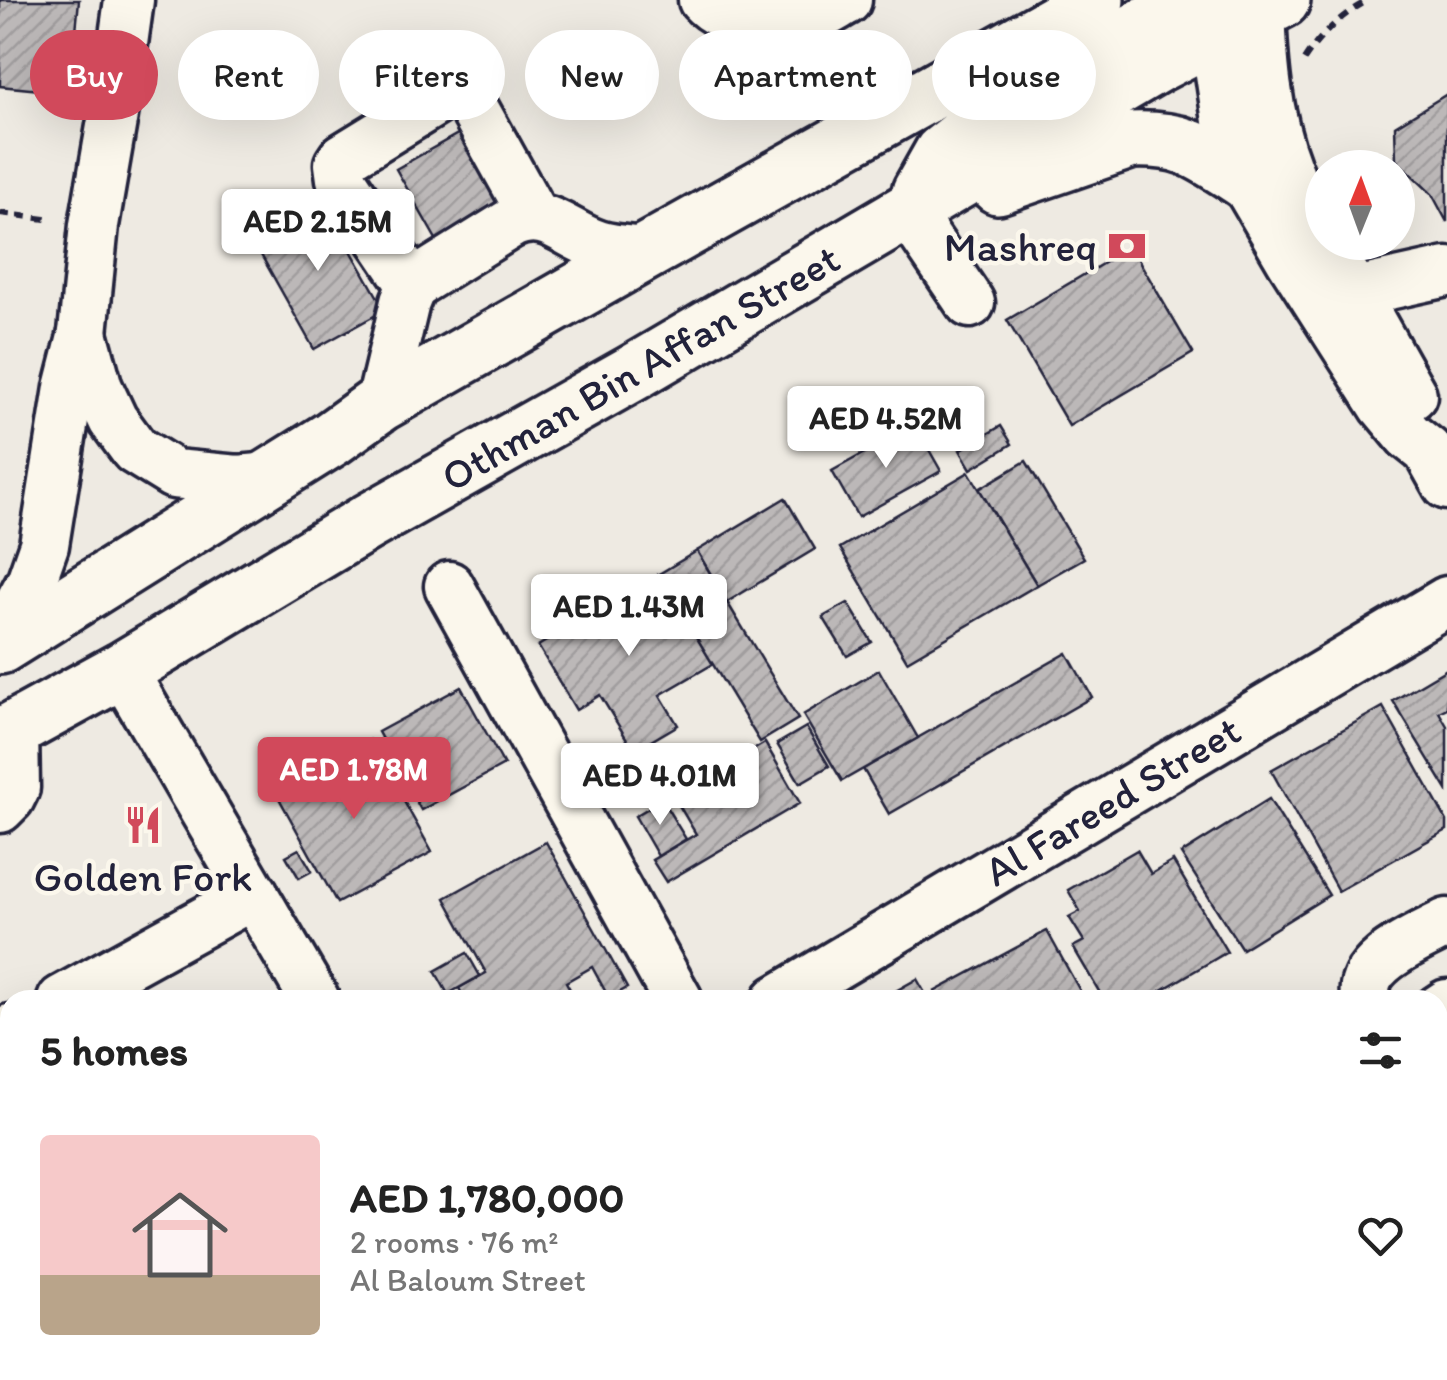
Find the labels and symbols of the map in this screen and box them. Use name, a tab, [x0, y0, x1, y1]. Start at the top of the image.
north arrow	[1305, 150, 1415, 260]
pin: AED 2.15M	[204, 189, 432, 274]
place label: Mashreq	[944, 221, 1097, 272]
bank icon: Mashreq	[1106, 225, 1148, 267]
street label: Othman Bin Affan Street	[432, 233, 848, 502]
pin: AED 4.52M	[772, 386, 1000, 471]
pin: AED 1.43M	[515, 574, 743, 659]
street label: Al Fareed Street	[975, 704, 1249, 897]
pin: AED 1.78M	[240, 737, 468, 822]
pin: AED 4.01M	[546, 743, 774, 828]
restaurant icon: Golden Fork	[122, 804, 164, 846]
place label: Golden Fork	[33, 851, 253, 902]

